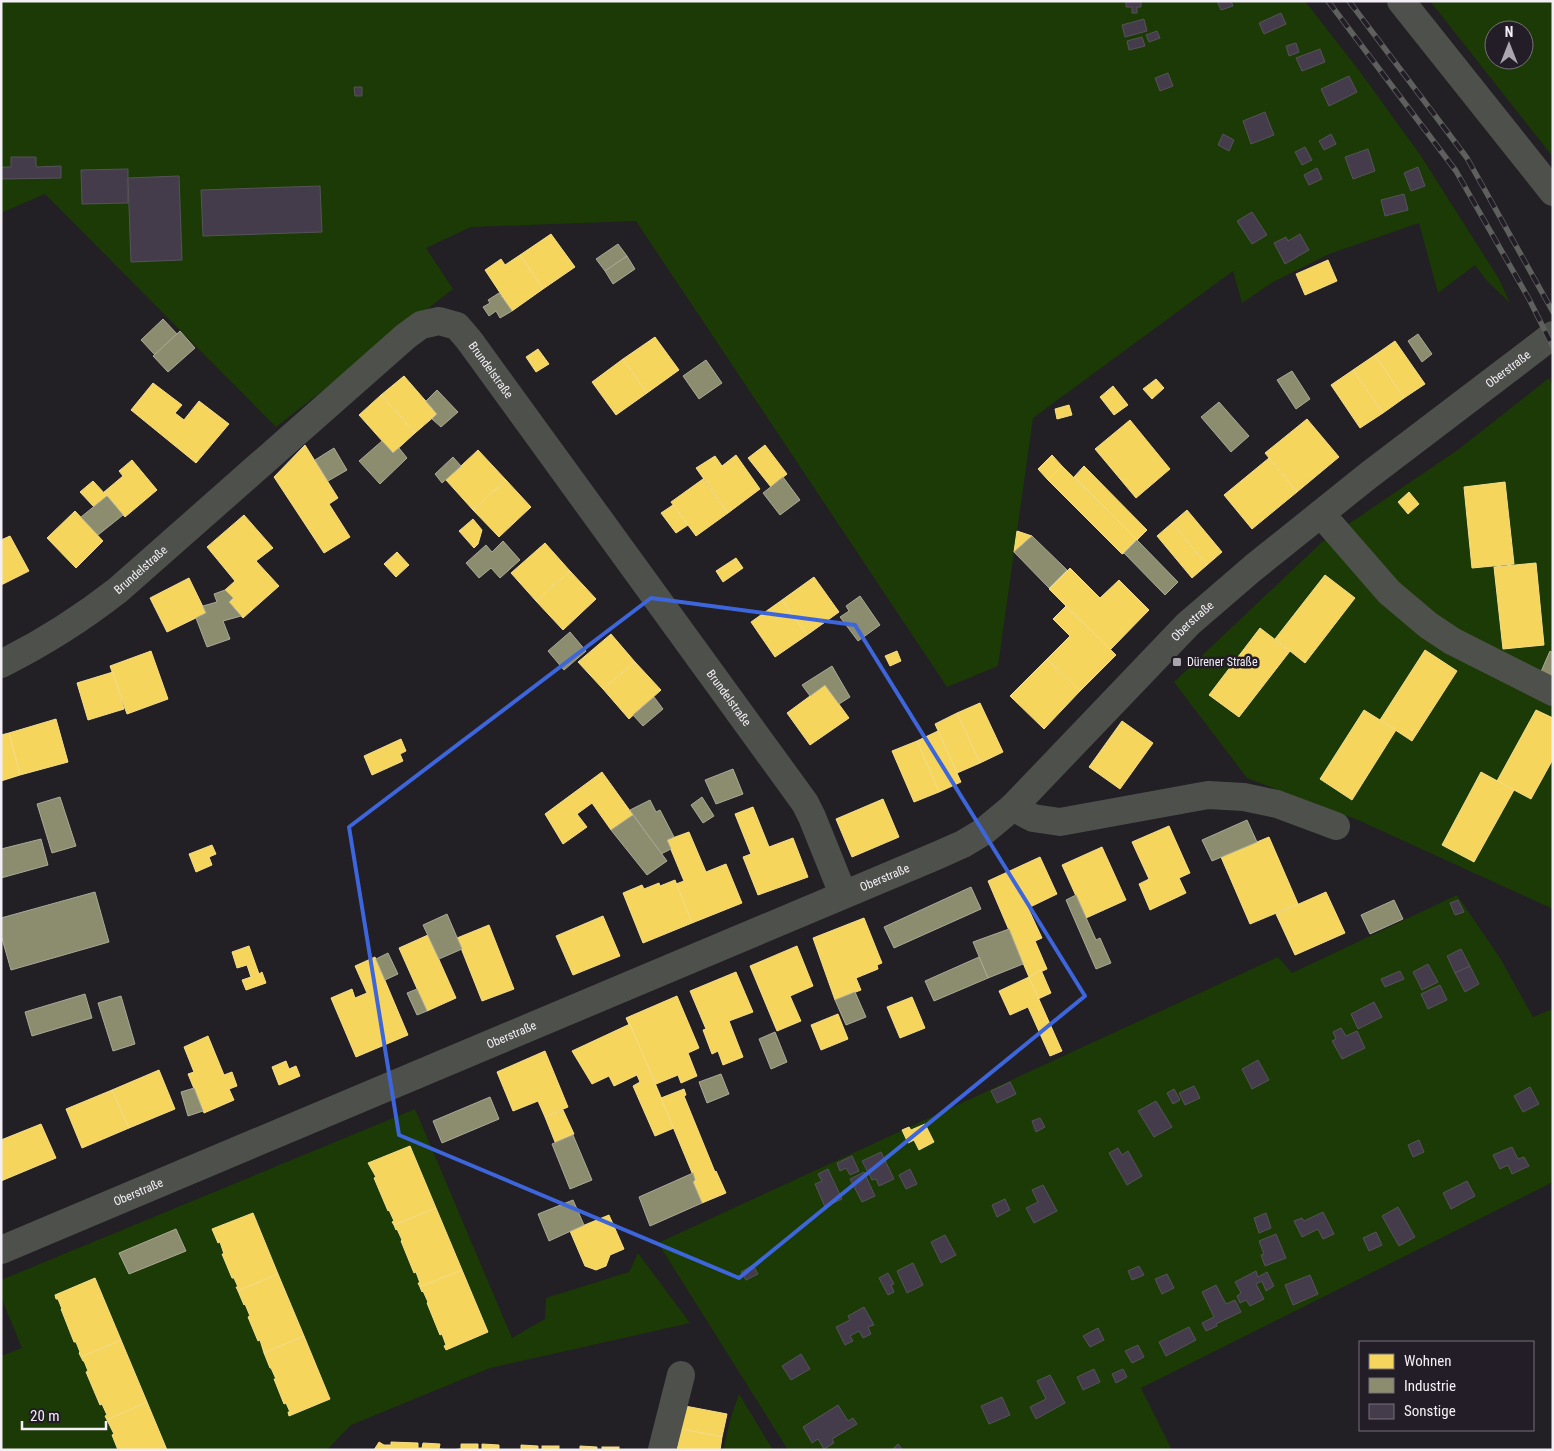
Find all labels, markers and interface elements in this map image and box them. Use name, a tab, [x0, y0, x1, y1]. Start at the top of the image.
north arrow	[1484, 20, 1534, 70]
text: N	[1505, 24, 1513, 40]
street label: Brundelstraße	[466, 339, 516, 401]
street label: Oberstraße	[1483, 347, 1534, 391]
street label: Brundelstraße	[111, 543, 171, 597]
street label: Oberstraße	[1168, 598, 1217, 644]
place label: Dürener Straße	[1187, 655, 1258, 669]
marker: Dürener Straße	[1171, 656, 1183, 668]
street label: Brundelstraße	[704, 667, 754, 729]
street label: Oberstraße	[858, 861, 912, 894]
street label: Oberstraße	[485, 1018, 539, 1052]
street label: Oberstraße	[111, 1175, 166, 1209]
legend	[1359, 1341, 1534, 1431]
text: Wohnen	[1404, 1352, 1452, 1370]
text: Industrie	[1404, 1377, 1456, 1395]
scale bar	[22, 1398, 106, 1430]
text: Sonstige	[1404, 1402, 1456, 1420]
text: 20 m	[30, 1407, 60, 1425]

